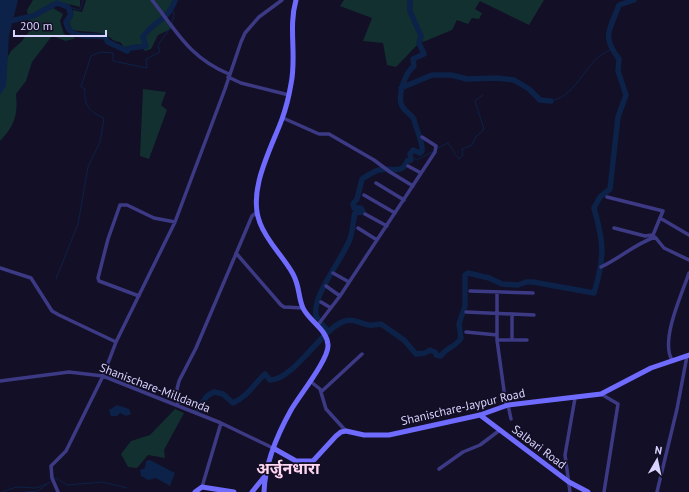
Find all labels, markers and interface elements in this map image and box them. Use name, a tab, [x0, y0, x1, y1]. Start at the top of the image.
scale bar	[14, 12, 106, 38]
text: 200 m	[20, 18, 53, 33]
street label: Shanischare-Milldanda	[98, 360, 213, 416]
street label: Shanischare-Jaypur Road	[399, 385, 526, 428]
street label: Salbari Road	[509, 421, 569, 472]
north arrow	[637, 440, 677, 480]
text: N	[654, 443, 663, 458]
district label: अर्जुनधारा	[256, 458, 320, 479]

